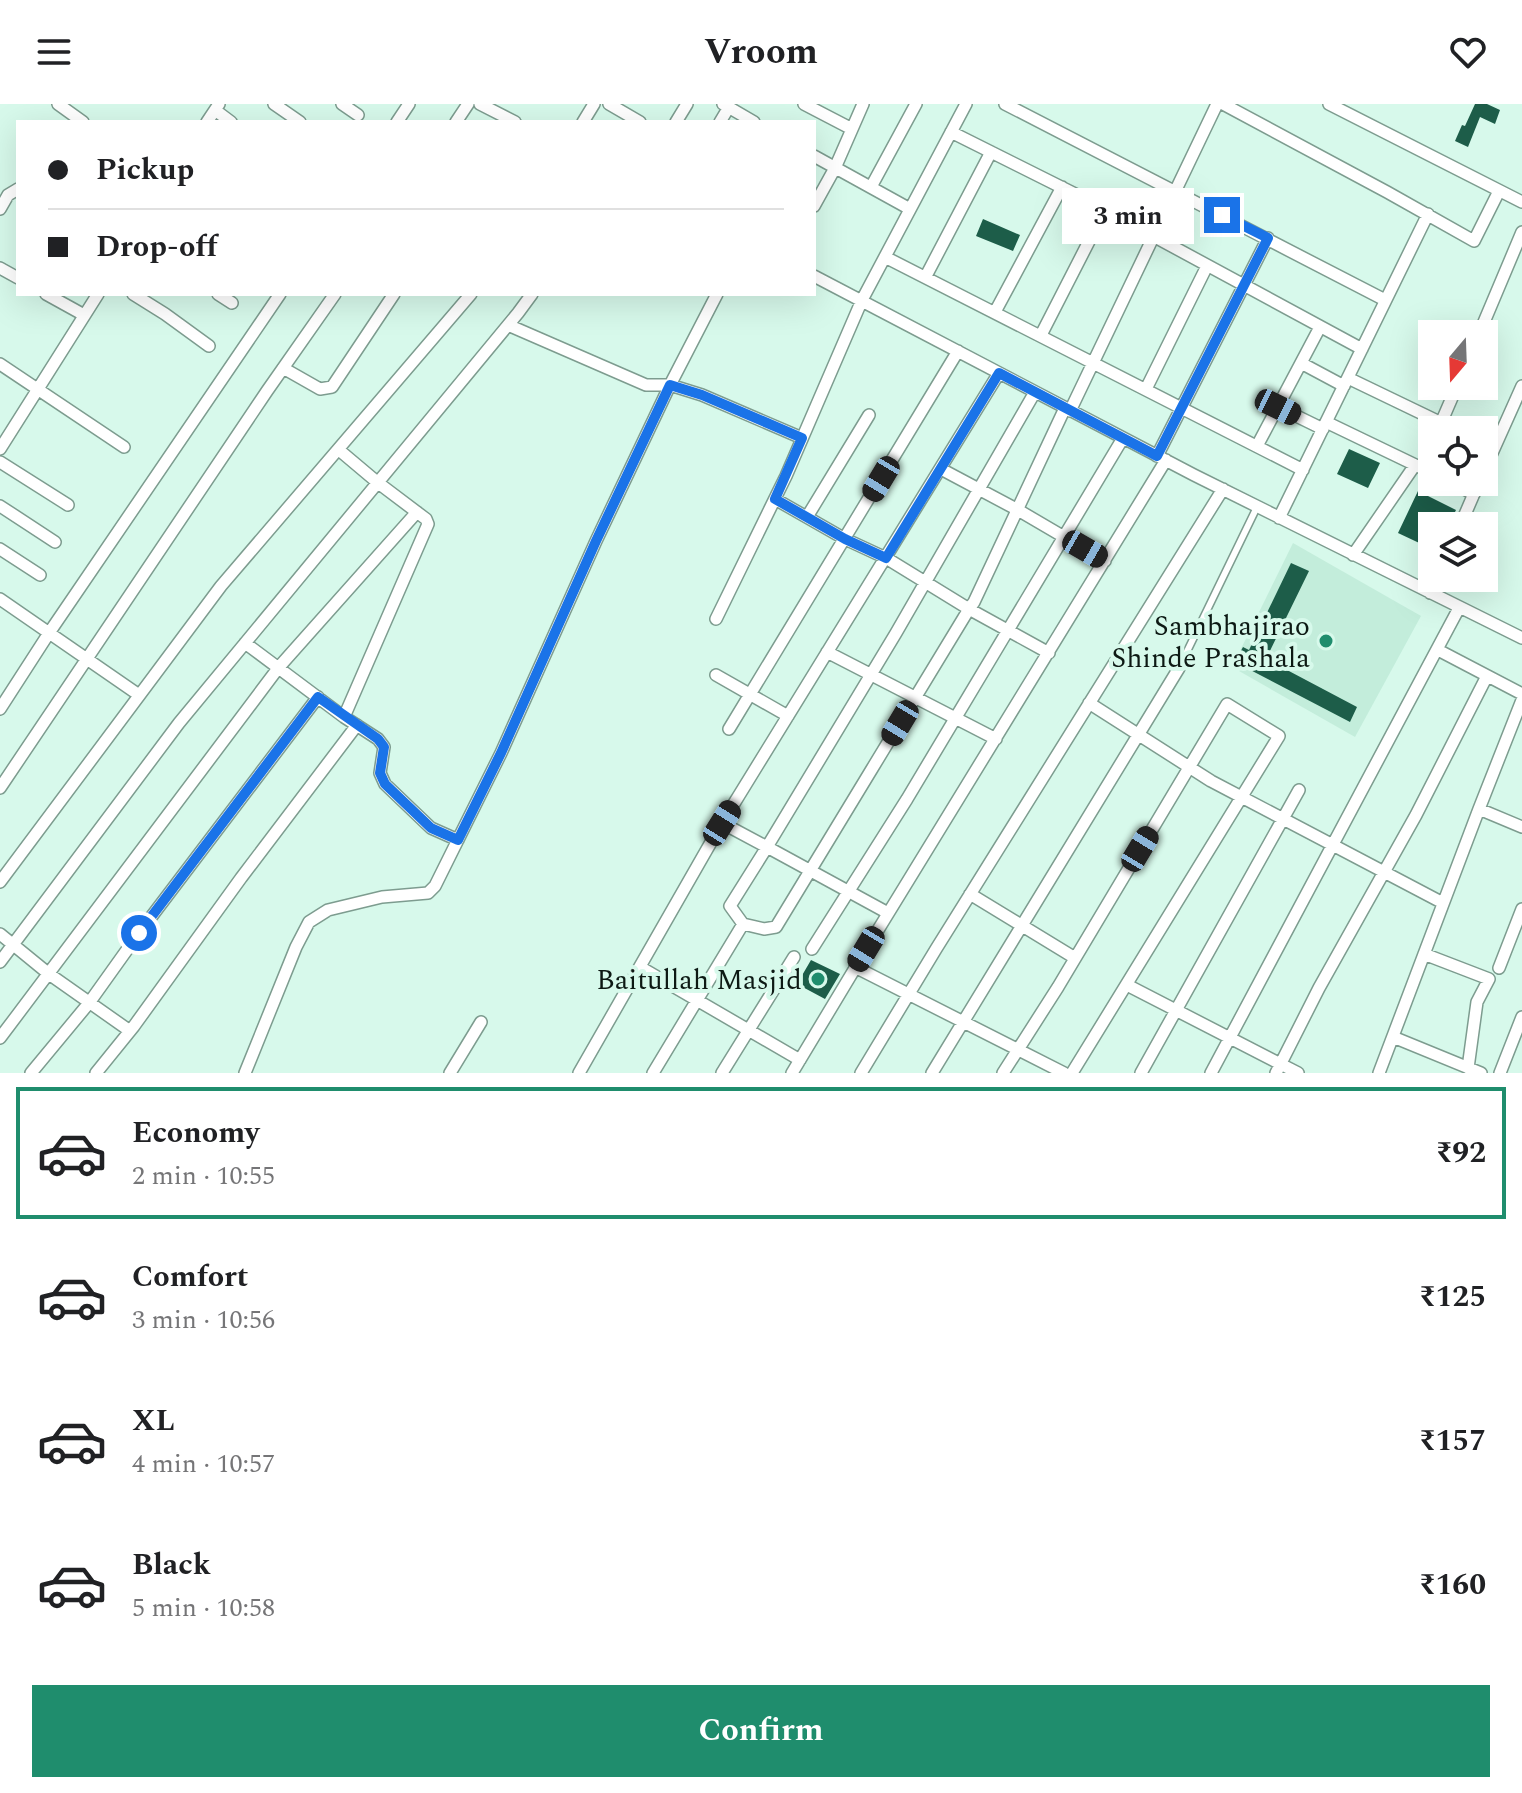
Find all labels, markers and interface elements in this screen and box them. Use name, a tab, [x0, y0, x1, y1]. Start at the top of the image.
text: Vroom	[704, 25, 818, 80]
icon: menu	[32, 30, 76, 74]
icon: heart	[1446, 30, 1490, 74]
text: Pickup	[96, 147, 194, 193]
callout: 3 min	[1062, 187, 1194, 243]
text: 3 min	[1093, 196, 1163, 236]
route end	[1204, 197, 1240, 233]
text: Drop-off	[96, 224, 217, 270]
north arrow	[1418, 320, 1498, 400]
map controls	[1418, 320, 1498, 592]
car	[1251, 386, 1305, 428]
button: locate	[1418, 416, 1498, 496]
car	[858, 452, 904, 506]
button: layers	[1418, 512, 1498, 592]
car	[1058, 527, 1112, 571]
place label: Sambhajirao Shinde Prashala	[1111, 605, 1310, 680]
marker: Sambhajirao Shinde Prashala	[1317, 632, 1335, 650]
car	[877, 696, 923, 750]
car	[699, 796, 745, 850]
car	[1117, 822, 1163, 876]
route start	[121, 915, 157, 951]
car	[843, 922, 889, 976]
place label: Baitullah Masjid	[596, 959, 802, 1002]
marker: Baitullah Masjid	[809, 970, 827, 988]
text: Economy	[132, 1110, 259, 1156]
icon: car	[36, 1117, 108, 1189]
text: ₹92	[1436, 1130, 1486, 1176]
text: 2 min · 10:55	[132, 1156, 275, 1196]
text: Comfort	[132, 1254, 248, 1300]
icon: car	[36, 1261, 108, 1333]
text: ₹125	[1419, 1274, 1486, 1320]
text: 3 min · 10:56	[132, 1300, 275, 1340]
text: XL	[132, 1398, 175, 1444]
icon: car	[36, 1405, 108, 1477]
text: ₹157	[1419, 1418, 1486, 1464]
text: 4 min · 10:57	[132, 1444, 275, 1484]
text: Black	[132, 1542, 211, 1588]
icon: car	[36, 1549, 108, 1621]
text: ₹160	[1419, 1562, 1486, 1608]
text: 5 min · 10:58	[132, 1588, 275, 1628]
button: Confirm	[32, 1685, 1490, 1777]

